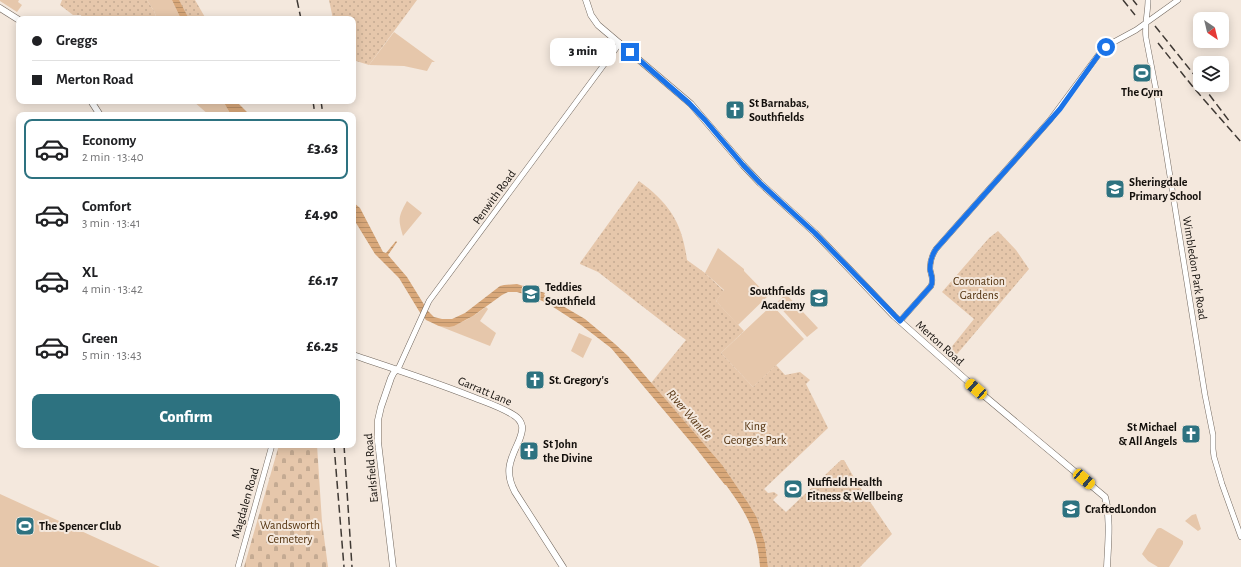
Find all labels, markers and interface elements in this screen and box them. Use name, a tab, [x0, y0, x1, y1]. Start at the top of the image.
north arrow	[1193, 12, 1229, 48]
map controls	[1193, 12, 1229, 92]
text: Greggs	[56, 33, 98, 48]
callout: 3 min	[550, 38, 616, 66]
route start	[1097, 38, 1115, 56]
route end	[621, 43, 639, 61]
text: 3 min	[569, 45, 597, 58]
button: layers	[1193, 56, 1229, 92]
sports icon: The Gym	[1131, 62, 1153, 84]
text: Merton Road	[56, 72, 133, 87]
place label: The Gym	[1121, 86, 1163, 99]
place label: St Barnabas, Southfields	[749, 97, 809, 123]
church icon: St Barnabas, Southfields	[724, 99, 746, 121]
icon: car	[34, 131, 70, 167]
text: Economy	[82, 133, 136, 148]
text: £3.63	[307, 141, 338, 156]
text: 2 min · 13:40	[82, 151, 144, 164]
street label: Penwith Road	[470, 168, 518, 226]
place label: Sheringdale Primary School	[1129, 176, 1201, 203]
school or university icon: Sheringdale Primary School	[1104, 178, 1126, 200]
icon: car	[34, 197, 70, 233]
text: Comfort	[82, 199, 131, 214]
text: £4.90	[305, 207, 338, 222]
street label: Wimbledon Park Road	[1181, 215, 1209, 321]
text: 3 min · 13:41	[82, 217, 141, 230]
icon: car	[34, 263, 70, 299]
text: XL	[82, 265, 98, 280]
text: £6.17	[308, 273, 338, 288]
park label: Coronation Gardens	[953, 275, 1005, 301]
place label: Teddies Southfield	[545, 281, 596, 307]
text: 4 min · 13:42	[82, 283, 143, 296]
school or university icon: Teddies Southfield	[520, 283, 542, 305]
place label: Southfields Academy	[750, 285, 806, 312]
school or university icon: Southfields Academy	[808, 287, 830, 309]
street label: Merton Road	[914, 318, 966, 368]
icon: car	[34, 329, 70, 365]
text: Green	[82, 331, 118, 346]
text: £6.25	[307, 339, 338, 354]
text: 5 min · 13:43	[82, 349, 142, 362]
church icon: St. Gregory's	[524, 369, 546, 391]
street label: Garratt Lane	[456, 374, 514, 408]
place label: St. Gregory's	[549, 374, 609, 387]
car	[963, 377, 989, 401]
water label: River Wandle	[664, 387, 714, 443]
button: Confirm	[32, 394, 340, 440]
park label: King George's Park	[724, 420, 787, 446]
place label: St Michael & All Angels	[1118, 421, 1177, 447]
church icon: St Michael & All Angels	[1180, 423, 1202, 445]
street label: Earlsfield Road	[362, 433, 380, 503]
place label: St John the Divine	[543, 438, 593, 464]
church icon: St John the Divine	[518, 440, 540, 462]
street label: Magdalen Road	[229, 466, 261, 540]
car	[1071, 467, 1097, 491]
place label: Nuffield Health Fitness & Wellbeing	[807, 476, 904, 502]
sports icon: Nuffield Health Fitness & Wellbeing	[782, 478, 804, 500]
school or university icon: CraftedLondon	[1060, 498, 1082, 520]
place label: CraftedLondon	[1085, 503, 1156, 515]
sports icon: The Spencer Club	[14, 515, 36, 537]
park label: Wandsworth Cemetery	[260, 519, 320, 546]
place label: The Spencer Club	[39, 520, 121, 532]

